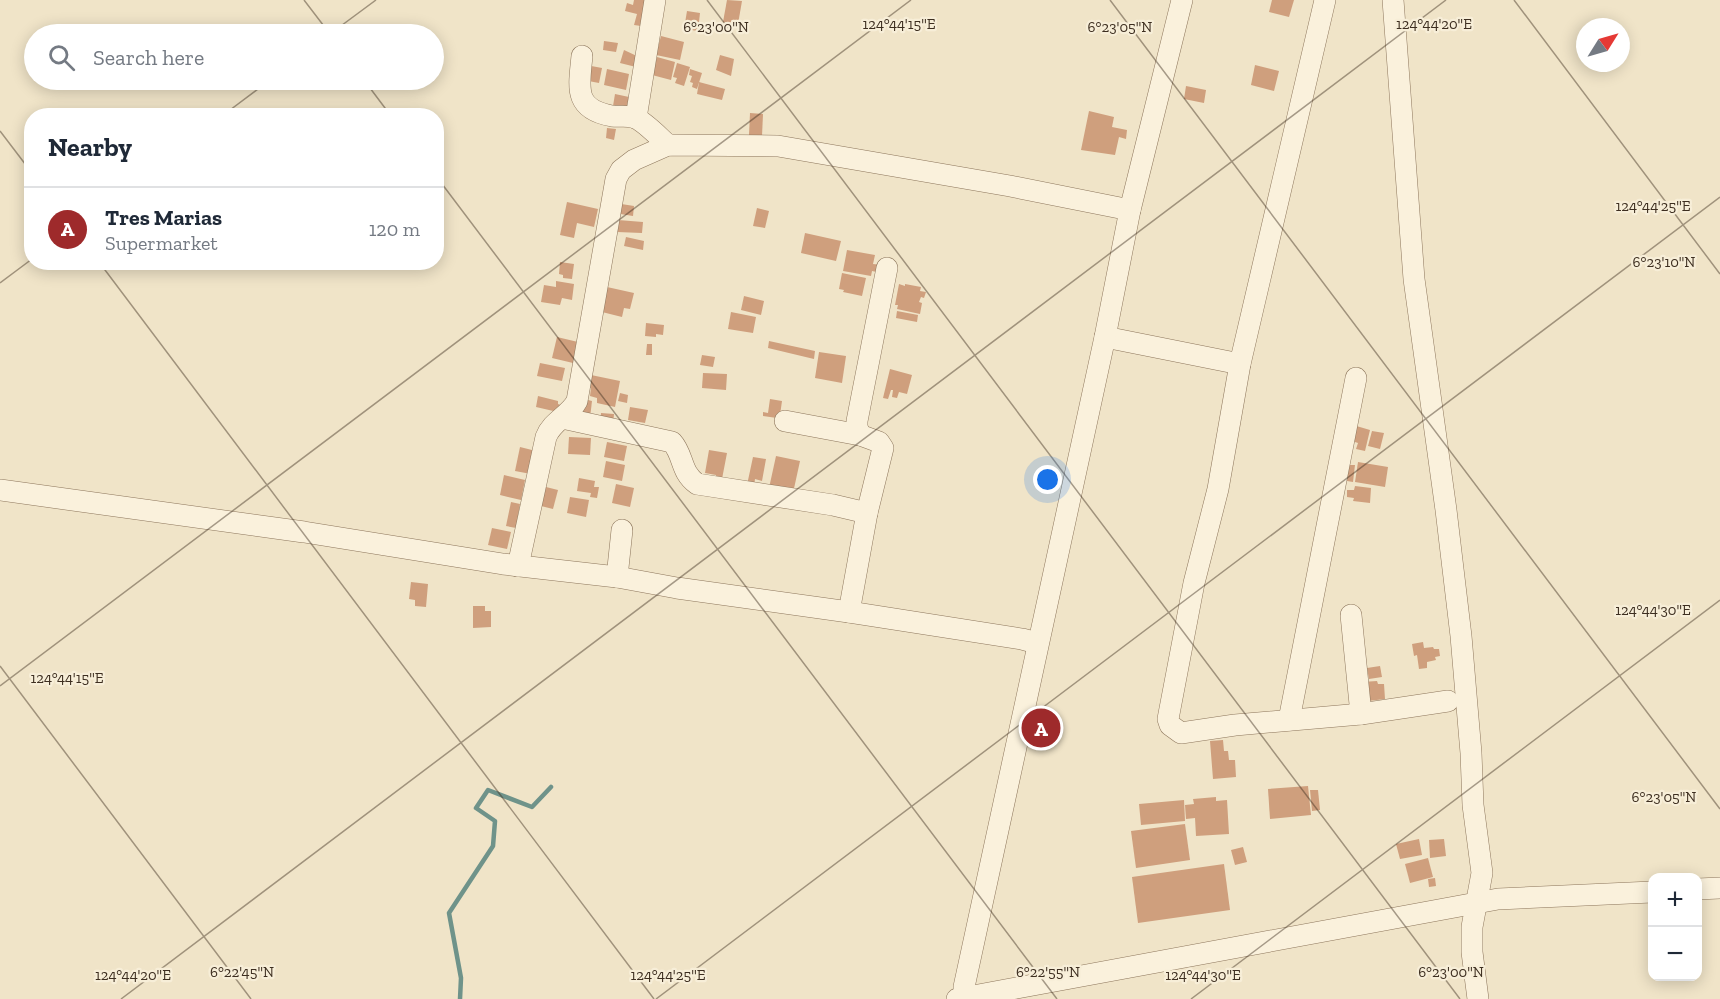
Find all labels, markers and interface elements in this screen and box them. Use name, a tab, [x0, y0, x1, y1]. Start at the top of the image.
text: 124°44'15"E	[862, 15, 936, 33]
text: 124°44'20"E	[1396, 15, 1472, 33]
text: 6°23'00"N	[683, 18, 749, 36]
text: 6°23'05"N	[1088, 18, 1152, 36]
north arrow	[1576, 18, 1630, 72]
search box	[24, 24, 444, 90]
icon: search	[45, 41, 78, 74]
text: Search here	[93, 44, 204, 71]
text: Nearby	[48, 131, 132, 163]
text: 124°44'25"E	[1615, 197, 1691, 215]
text: Tres Marias	[105, 204, 222, 231]
text: A	[61, 217, 74, 241]
text: 120 m	[369, 217, 420, 241]
text: Supermarket	[105, 231, 218, 255]
text: 6°23'10"N	[1633, 253, 1695, 271]
your location	[1033, 465, 1062, 494]
text: 124°44'30"E	[1615, 601, 1691, 619]
text: 124°44'15"E	[30, 669, 104, 687]
pin: A	[1022, 706, 1060, 750]
text: 6°23'05"N	[1632, 788, 1696, 806]
map controls	[1648, 873, 1702, 981]
button: +	[1648, 873, 1702, 927]
button: −	[1648, 927, 1702, 981]
text: 6°22'45"N	[210, 963, 274, 981]
text: 6°22'55"N	[1016, 963, 1080, 981]
text: 6°23'00"N	[1418, 963, 1484, 981]
text: 124°44'20"E	[95, 966, 171, 984]
text: 124°44'25"E	[630, 966, 706, 984]
text: 124°44'30"E	[1165, 966, 1241, 984]

